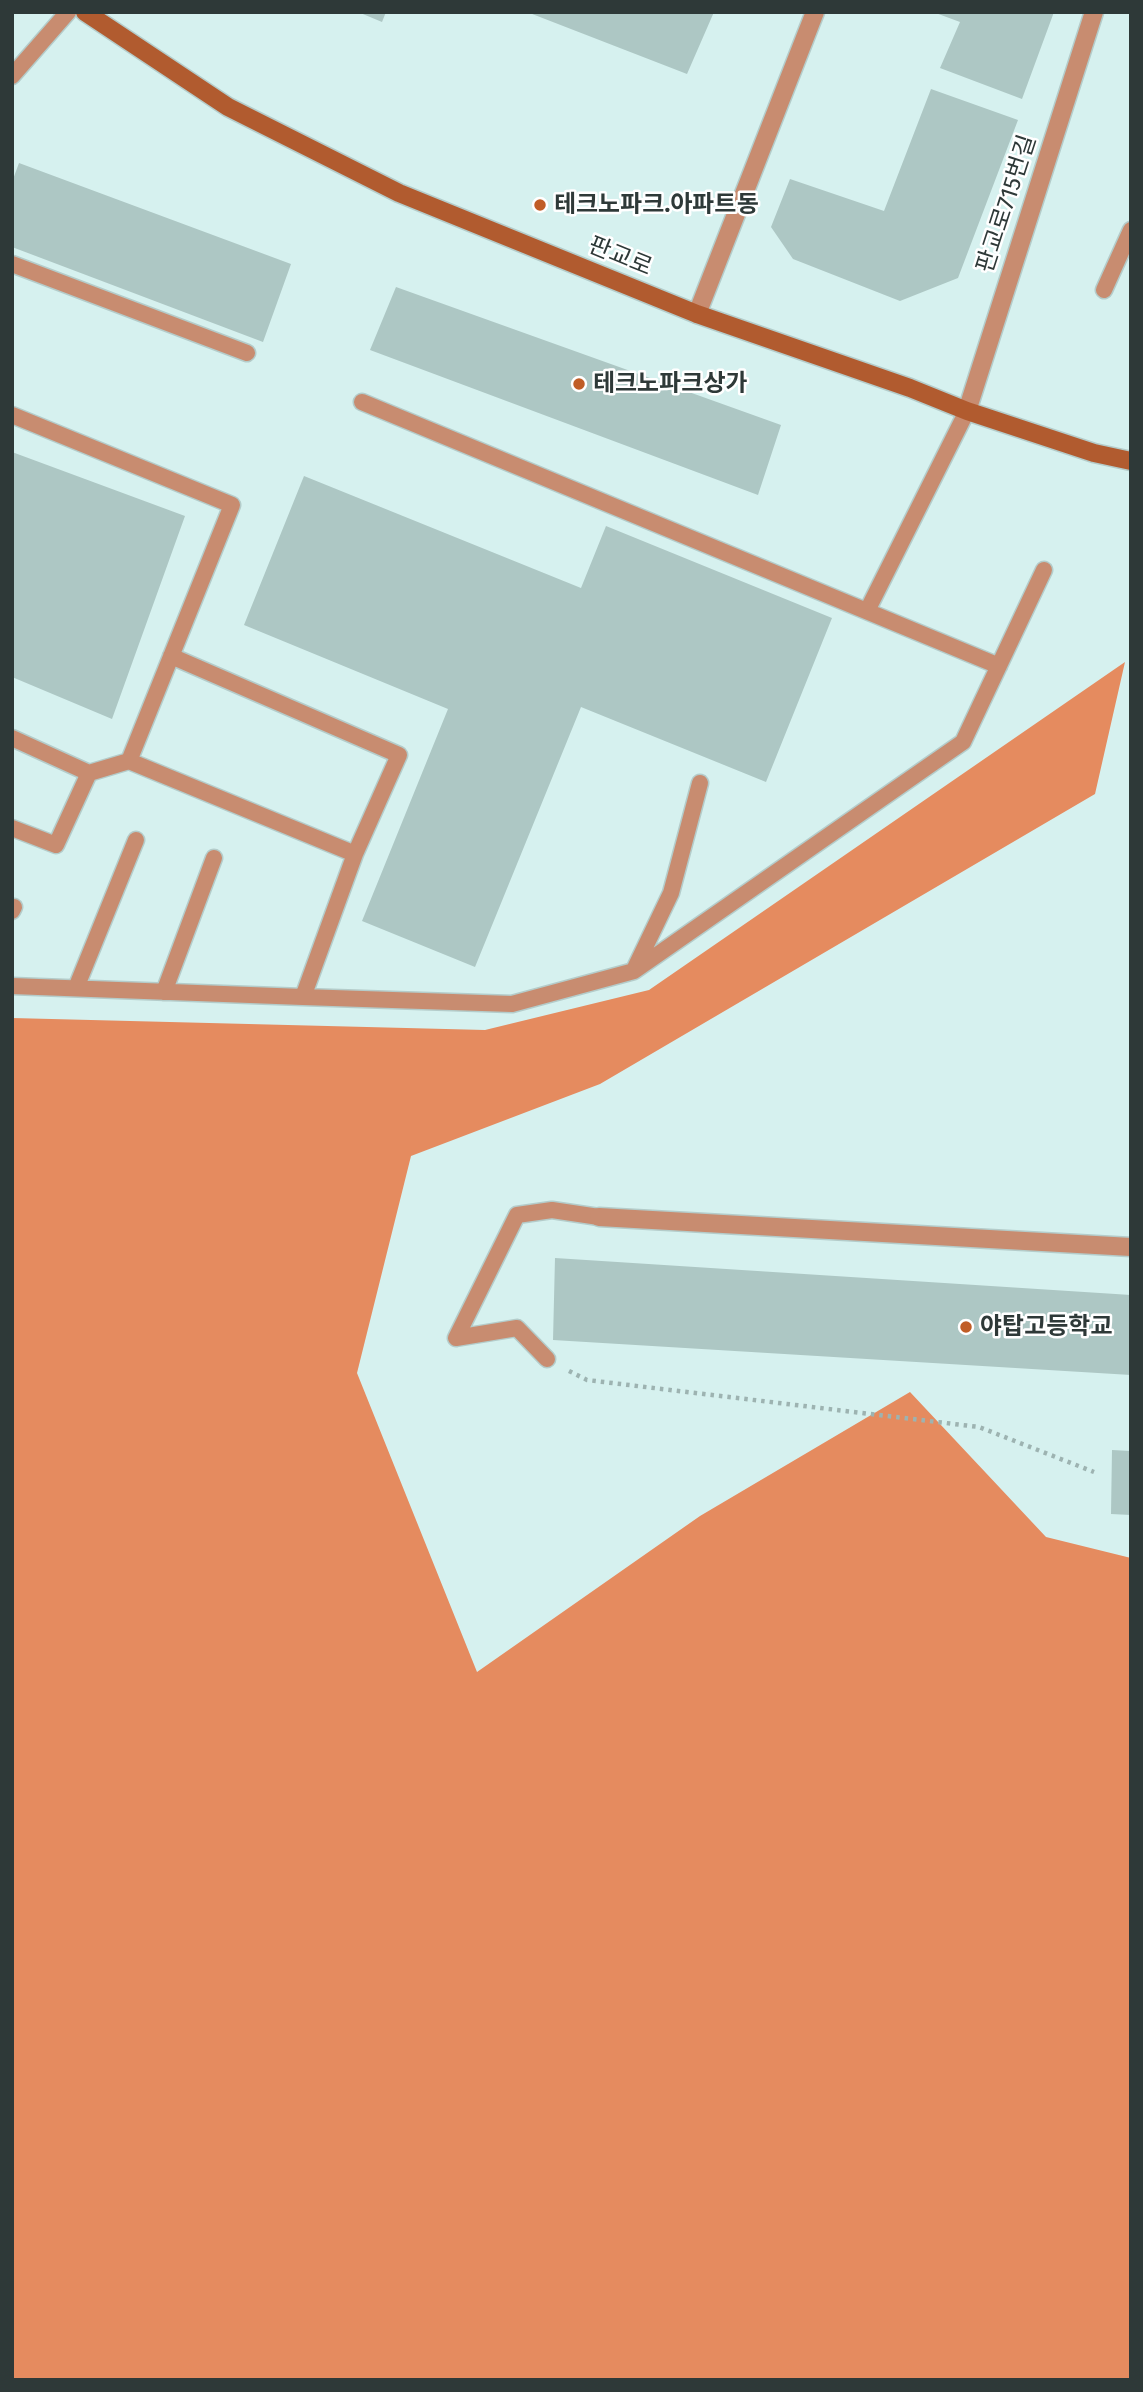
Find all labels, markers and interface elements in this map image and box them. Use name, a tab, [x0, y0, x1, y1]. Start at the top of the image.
street label: 판교로715번길	[971, 132, 1043, 276]
place label: 테크노파크.아파트동	[554, 191, 758, 219]
marker: 테크노파크.아파트동	[532, 197, 548, 213]
street label: 판교로	[584, 231, 656, 283]
place label: 테크노파크상가	[593, 370, 748, 398]
marker: 테크노파크상가	[571, 376, 587, 392]
place label: 야탑고등학교	[980, 1313, 1112, 1341]
marker: 야탑고등학교	[958, 1319, 974, 1335]

